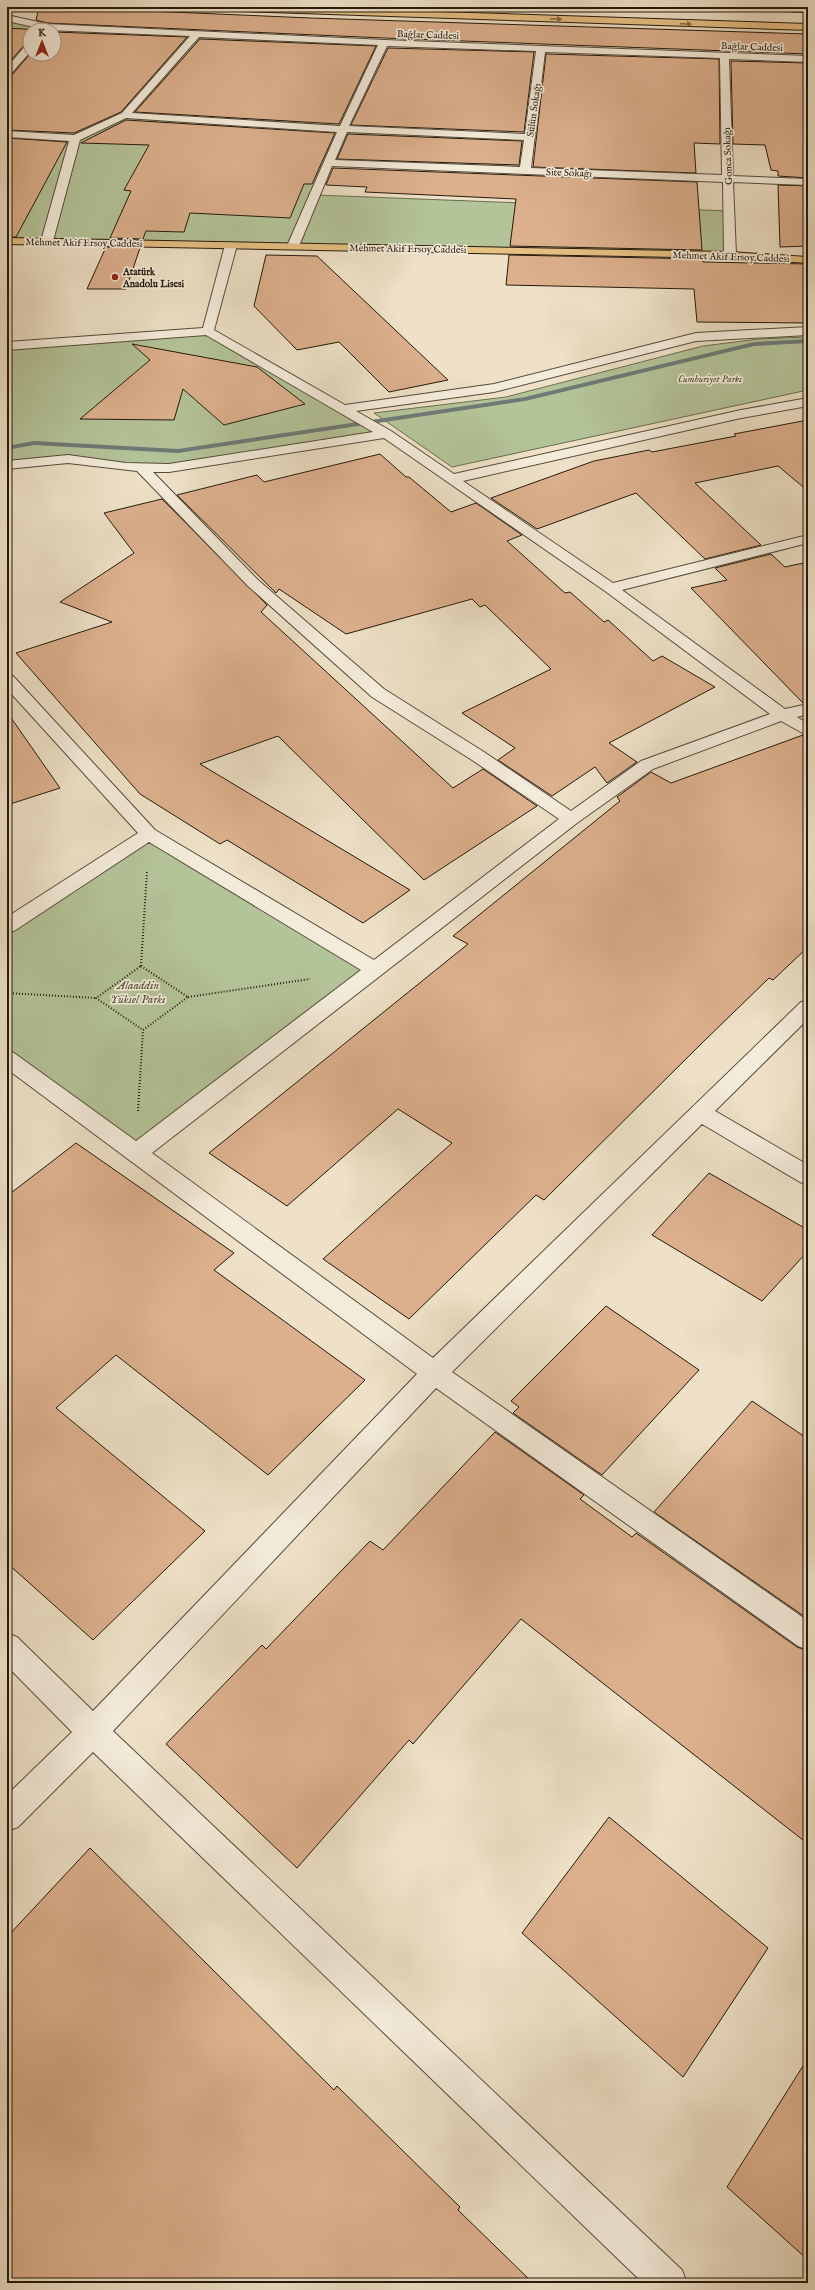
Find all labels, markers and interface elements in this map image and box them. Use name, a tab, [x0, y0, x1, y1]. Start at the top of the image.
one-way arrow	[550, 16, 562, 23]
one-way arrow	[680, 21, 693, 27]
north arrow	[22, 22, 62, 62]
text: K	[38, 26, 47, 40]
street label: Bağlar Caddesi	[397, 28, 460, 43]
street label: Bağlar Caddesi	[721, 40, 784, 55]
street label: Sülün Sokağı	[524, 82, 545, 138]
street label: Gonca Sokağı	[721, 127, 736, 185]
street label: Site Sokağı	[546, 166, 593, 181]
street label: Mehmet Akif Ersoy Caddesi	[25, 236, 143, 251]
street label: Mehmet Akif Ersoy Caddesi	[349, 242, 467, 257]
street label: Mehmet Akif Ersoy Caddesi	[672, 249, 790, 266]
place label: Atatürk Anadolu Lisesi	[122, 266, 185, 291]
marker: Atatürk Anadolu Lisesi	[110, 272, 120, 282]
park label: Cumhuriyet Parkı	[678, 373, 742, 386]
park label: Alaaddin Yüksel Parkı	[111, 978, 165, 1007]

